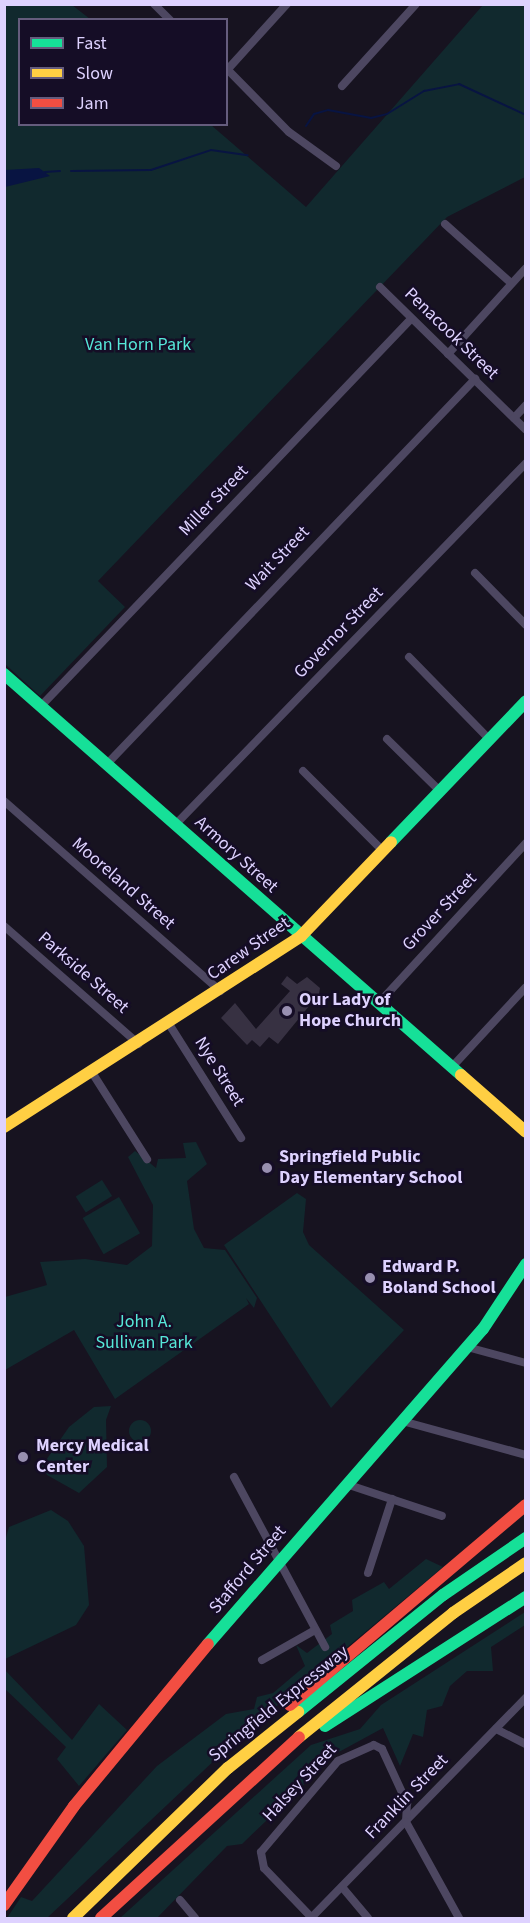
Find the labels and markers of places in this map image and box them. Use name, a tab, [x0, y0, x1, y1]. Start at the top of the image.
place label: Our Lady of Hope Church	[299, 990, 401, 1032]
marker: Our Lady of Hope Church	[280, 1004, 294, 1018]
place label: Springfield Public Day Elementary School	[279, 1147, 462, 1190]
marker: Springfield Public Day Elementary School	[260, 1161, 274, 1175]
place label: Edward P. Boland School	[382, 1257, 496, 1300]
marker: Edward P. Boland School	[363, 1271, 377, 1285]
place label: Mercy Medical Center	[36, 1436, 149, 1478]
marker: Mercy Medical Center	[14, 1448, 32, 1466]

